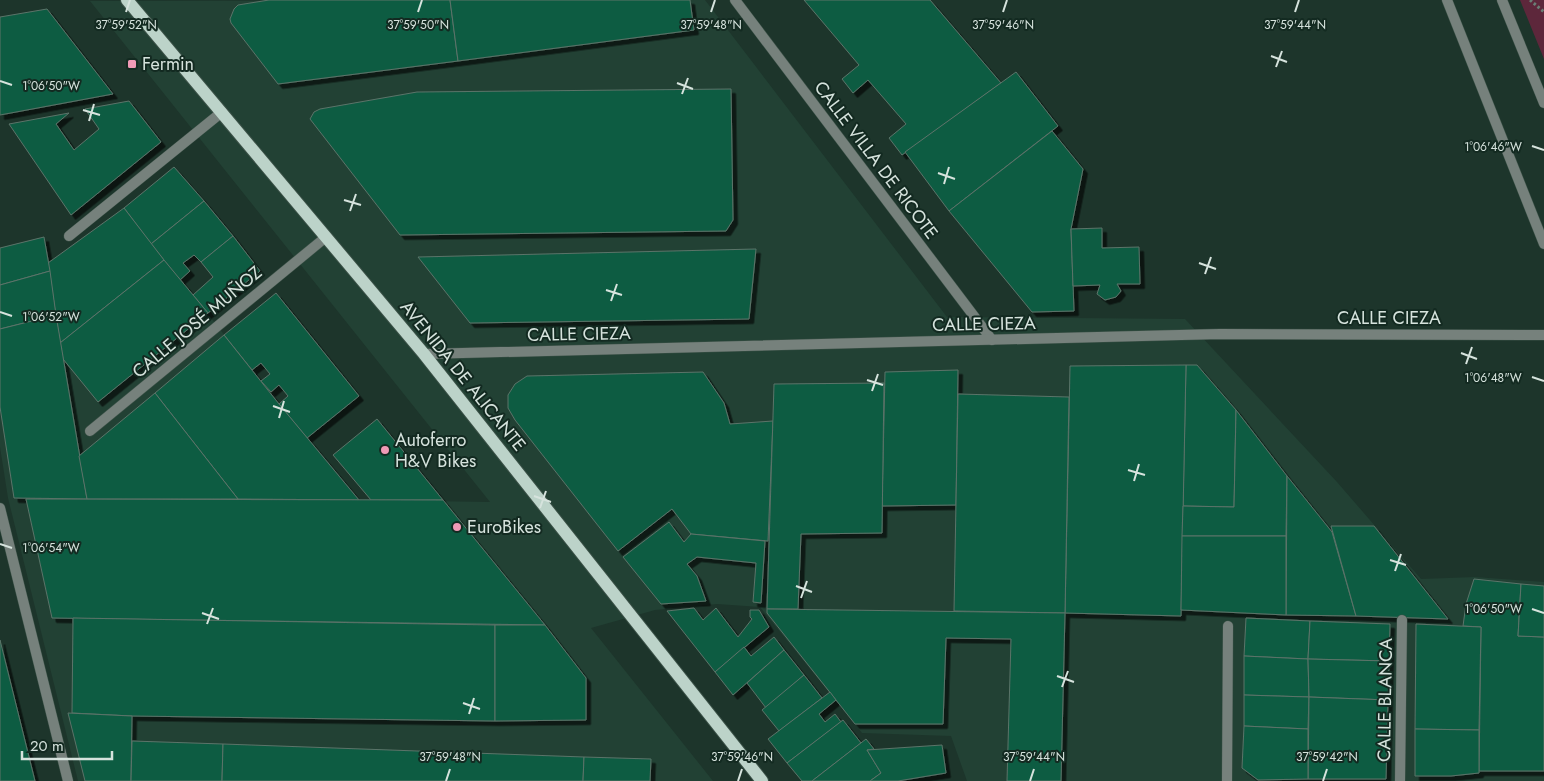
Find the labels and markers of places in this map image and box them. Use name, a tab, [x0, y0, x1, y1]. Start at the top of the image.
place label: Fermin	[142, 51, 194, 77]
marker: Fermin	[126, 58, 138, 70]
place label: Autoferro H&V Bikes	[395, 427, 476, 474]
marker: Autoferro H&V Bikes	[379, 444, 391, 456]
place label: EuroBikes	[467, 514, 541, 540]
marker: EuroBikes	[451, 521, 463, 533]

